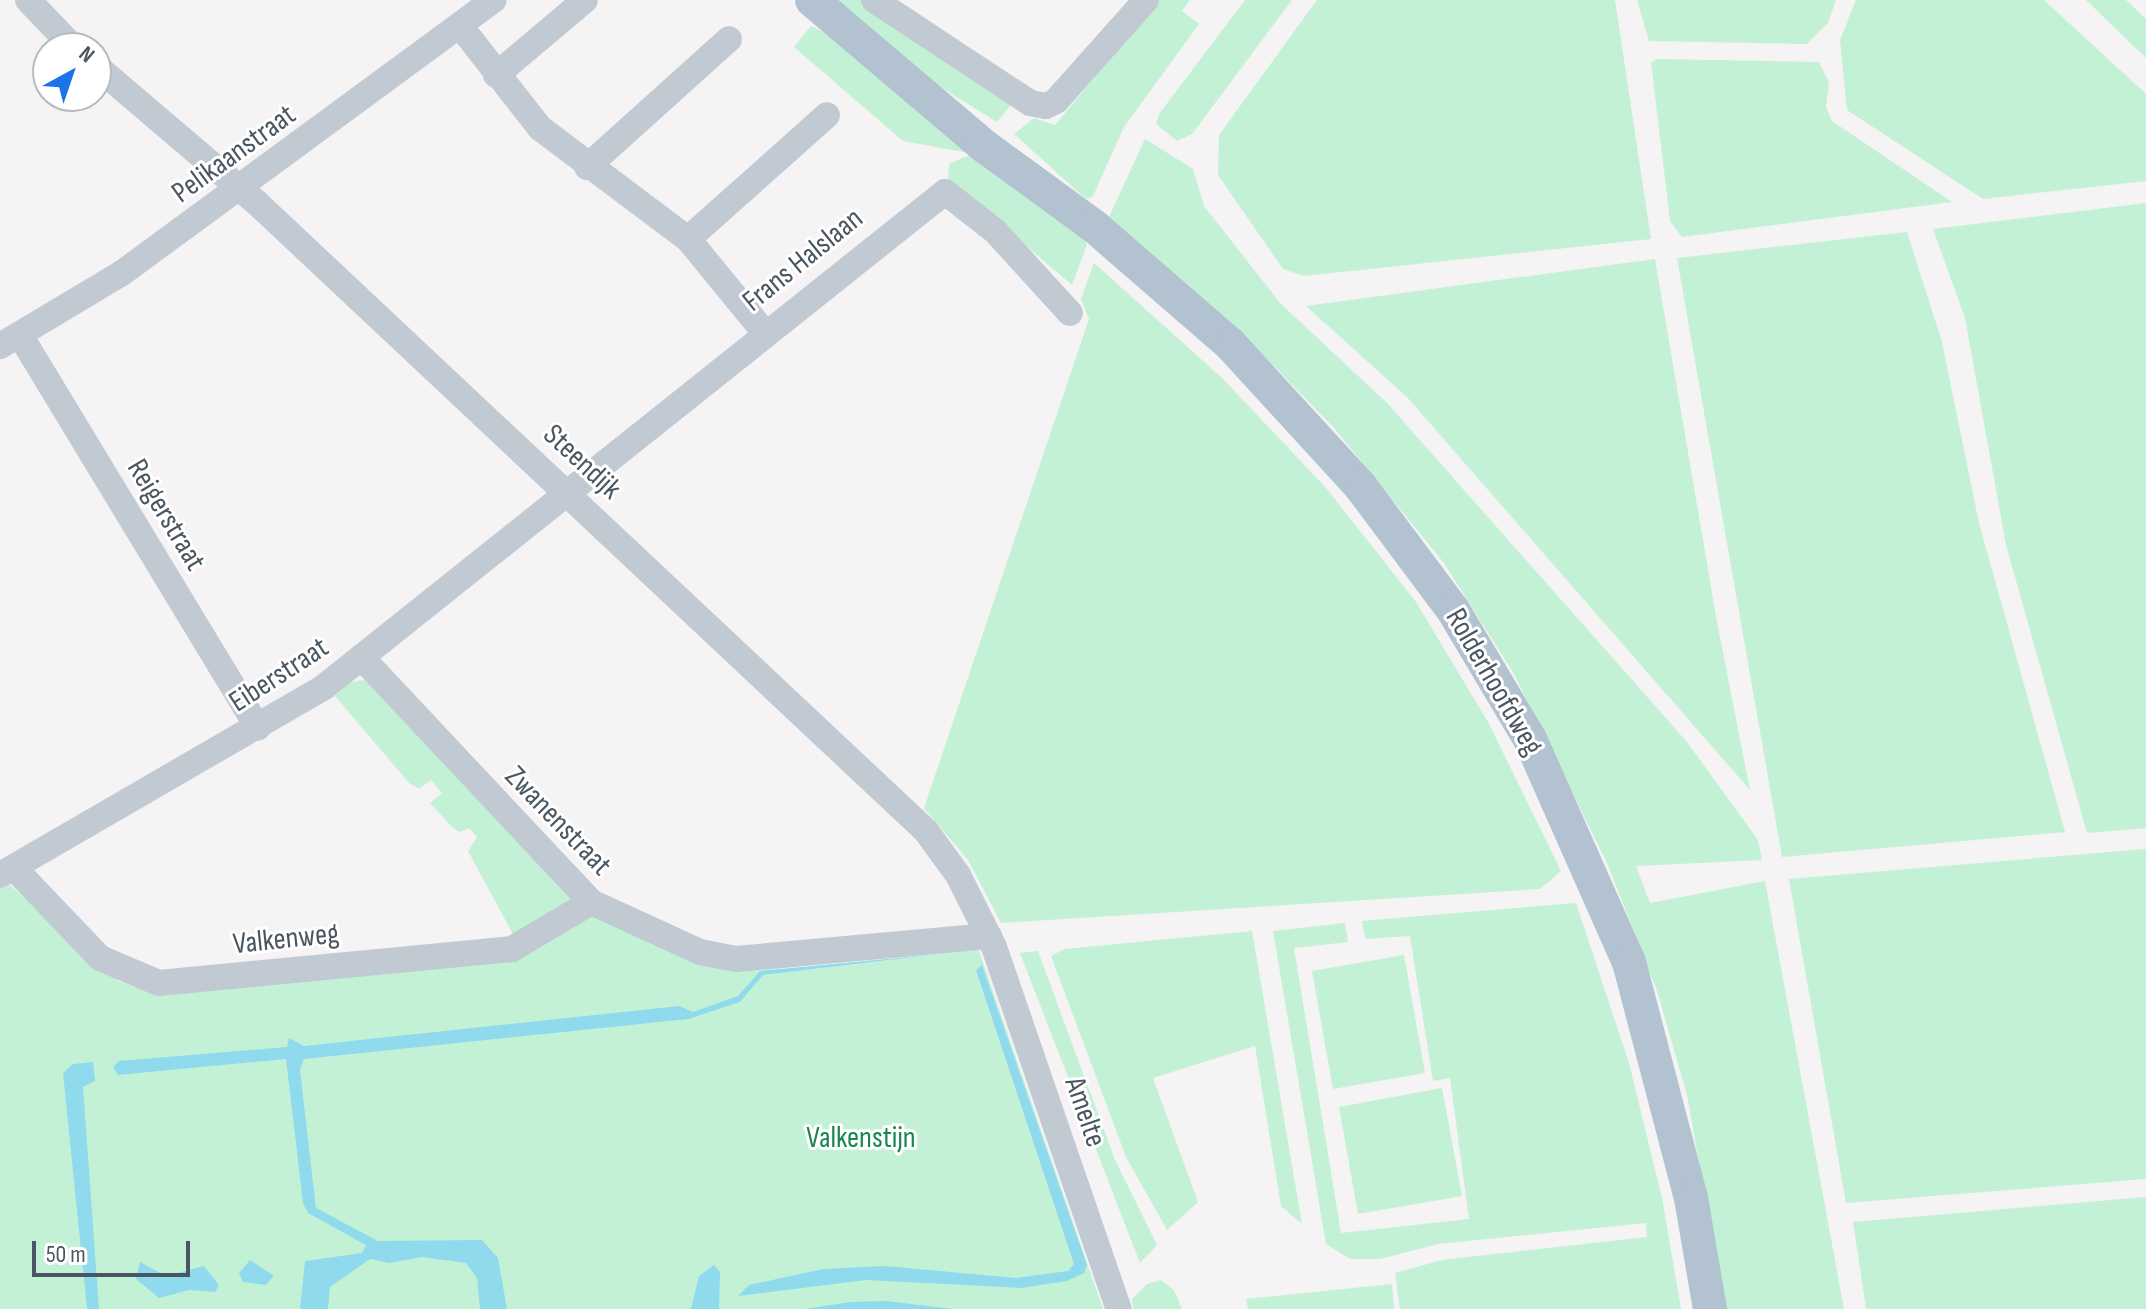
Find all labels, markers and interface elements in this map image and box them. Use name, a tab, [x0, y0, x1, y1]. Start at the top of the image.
north arrow	[32, 32, 112, 112]
text: N	[73, 41, 100, 69]
street label: Pelikaanstraat	[165, 97, 303, 211]
street label: Frans Halslaan	[736, 201, 870, 319]
street label: Steendijk	[535, 417, 629, 507]
street label: Reigerstraat	[119, 453, 213, 577]
street label: Rolderhoofdweg	[1438, 602, 1550, 762]
street label: Eiberstraat	[223, 630, 335, 720]
street label: Zwanenstraat	[497, 759, 619, 883]
street label: Valkenweg	[231, 916, 341, 962]
street label: Amelte	[1056, 1072, 1114, 1152]
park label: Valkenstijn	[806, 1120, 916, 1156]
scale bar	[36, 1225, 194, 1275]
text: 50 m	[46, 1240, 86, 1269]

